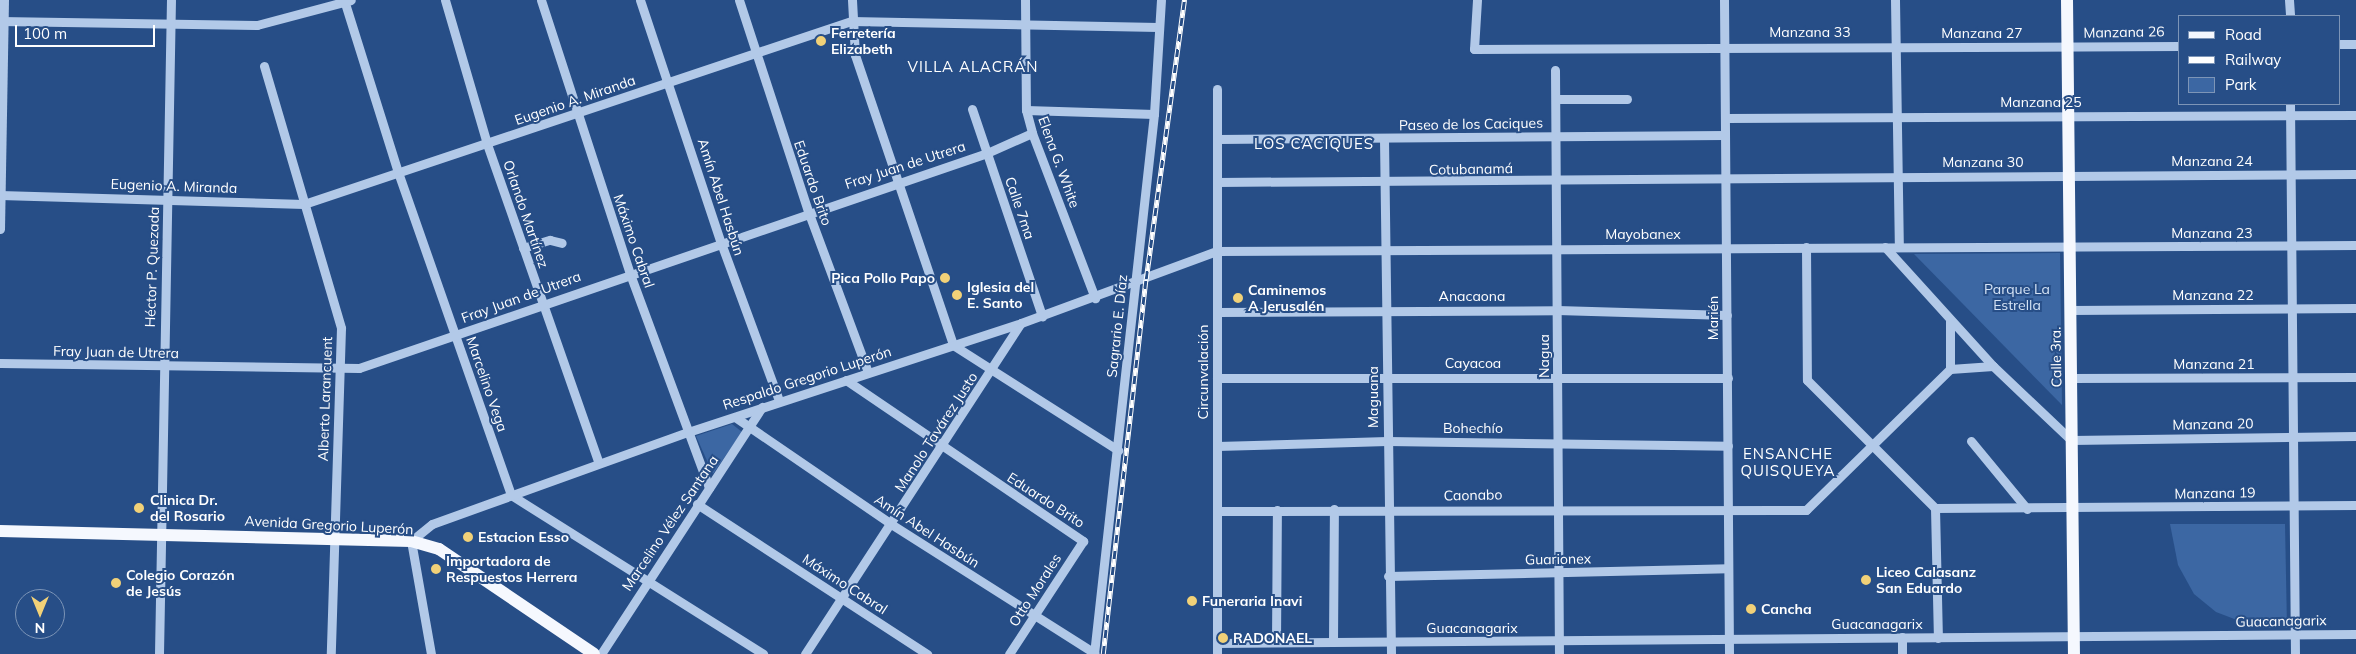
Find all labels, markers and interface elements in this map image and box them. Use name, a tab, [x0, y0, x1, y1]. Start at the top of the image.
scale bar	[18, 15, 158, 47]
legend	[2178, 15, 2341, 105]
street label: Manzana 26	[2083, 23, 2165, 41]
text: 100 m	[23, 24, 67, 43]
street label: Manzana 33	[1769, 24, 1851, 40]
place label: Ferretería Elizabeth	[831, 25, 896, 58]
street label: Manzana 27	[1941, 25, 2023, 41]
text: Road	[2225, 25, 2262, 44]
marker: Ferretería Elizabeth	[815, 35, 827, 47]
text: Railway	[2225, 50, 2281, 69]
district label: VILLA ALACRÁN	[906, 58, 1040, 76]
street label: Eugenio A. Miranda	[512, 71, 638, 129]
text: Park	[2225, 75, 2257, 94]
street label: Manzana 25	[2000, 94, 2082, 110]
street label: Elena G. White	[1035, 114, 1083, 210]
street label: Paseo de los Caciques	[1399, 114, 1543, 134]
district label: LOS CACIQUES	[1253, 135, 1375, 153]
street label: Amín Abel Hasbún	[694, 136, 748, 258]
street label: Eduardo Brito	[791, 138, 835, 228]
street label: Fray Juan de Utrera	[843, 138, 967, 192]
street label: Manzana 24	[2171, 153, 2253, 169]
street label: Manzana 30	[1942, 154, 2024, 170]
street label: Orlando Martínez	[500, 158, 552, 270]
street label: Cotubanamá	[1429, 160, 1513, 178]
street label: Eugenio A. Miranda	[110, 175, 238, 197]
street label: Calle 7ma	[1002, 175, 1038, 241]
street label: Máximo Cabral	[610, 192, 658, 290]
street label: Héctor P. Quezada	[141, 206, 163, 328]
street label: Manzana 23	[2171, 225, 2253, 241]
street label: Mayobanex	[1605, 226, 1681, 242]
street label: Fray Juan de Utrera	[459, 268, 583, 326]
place label: Pica Pollo Papo	[831, 270, 935, 286]
marker: Pica Pollo Papo	[939, 272, 951, 284]
street label: Sagrario E. Díaz	[1103, 274, 1131, 378]
place label: Iglesia del E. Santo	[967, 279, 1034, 312]
park label: Parque La Estrella	[1984, 281, 2050, 314]
place label: Caminemos A Jerusalén	[1248, 282, 1326, 314]
street label: Manzana 22	[2172, 287, 2254, 303]
street label: Anacaona	[1439, 288, 1505, 304]
marker: Iglesia del E. Santo	[951, 289, 963, 301]
marker: Caminemos A Jerusalén	[1232, 292, 1244, 304]
street label: Marién	[1705, 296, 1721, 340]
street label: Circunvalación	[1195, 325, 1211, 419]
street label: Calle 3ra.	[2047, 327, 2065, 387]
street label: Marcelino Vega	[463, 334, 511, 434]
street label: Nagua	[1536, 334, 1552, 378]
street label: Alberto Larancuent	[314, 336, 336, 462]
street label: Fray Juan de Utrera	[53, 343, 179, 361]
street label: Respaldo Gregorio Luperón	[721, 343, 893, 413]
street label: Cayacoa	[1445, 355, 1501, 371]
street label: Manzana 21	[2173, 356, 2255, 372]
street label: Maguana	[1365, 366, 1381, 428]
street label: Manolo Tavárez Justo	[891, 369, 981, 495]
street label: Manzana 20	[2172, 415, 2254, 433]
street label: Bohechío	[1443, 420, 1503, 436]
district label: ENSANCHE QUISQUEYA	[1739, 444, 1837, 479]
street label: Marcelino Vélez Santana	[618, 452, 722, 594]
street label: Eduardo Brito	[1004, 469, 1088, 531]
street label: Manzana 19	[2174, 484, 2256, 502]
street label: Caonabo	[1443, 486, 1503, 504]
street label: Amín Abel Hasbún	[871, 491, 983, 571]
place label: Clinica Dr. del Rosario	[150, 492, 225, 524]
marker: Clinica Dr. del Rosario	[132, 501, 146, 515]
street label: Avenida Gregorio Luperón	[244, 512, 414, 538]
place label: Estacion Esso	[478, 529, 569, 545]
marker: Estacion Esso	[462, 531, 474, 543]
street label: Máximo Cabral	[799, 550, 891, 618]
street label: Otto Morales	[1005, 550, 1065, 630]
street label: Guarionex	[1525, 550, 1591, 568]
place label: Importadora de Respuestos Herrera	[446, 553, 578, 586]
marker: Importadora de Respuestos Herrera	[430, 563, 442, 575]
place label: Liceo Calasanz San Eduardo	[1876, 564, 1976, 596]
place label: Colegio Corazón de Jesús	[126, 567, 235, 600]
marker: Liceo Calasanz San Eduardo	[1860, 574, 1872, 586]
marker: Colegio Corazón de Jesús	[110, 577, 122, 589]
north arrow	[15, 589, 65, 639]
place label: Funeraria Inavi	[1202, 593, 1302, 609]
marker: Funeraria Inavi	[1186, 595, 1198, 607]
place label: Cancha	[1761, 601, 1812, 617]
marker: Cancha	[1745, 603, 1757, 615]
street label: Guacanagarix	[2235, 612, 2327, 630]
street label: Guacanagarix	[1831, 616, 1923, 632]
text: N	[35, 619, 45, 637]
street label: Guacanagarix	[1426, 620, 1518, 636]
place label: RADONAEL	[1233, 630, 1312, 646]
marker: RADONAEL	[1217, 632, 1229, 644]

